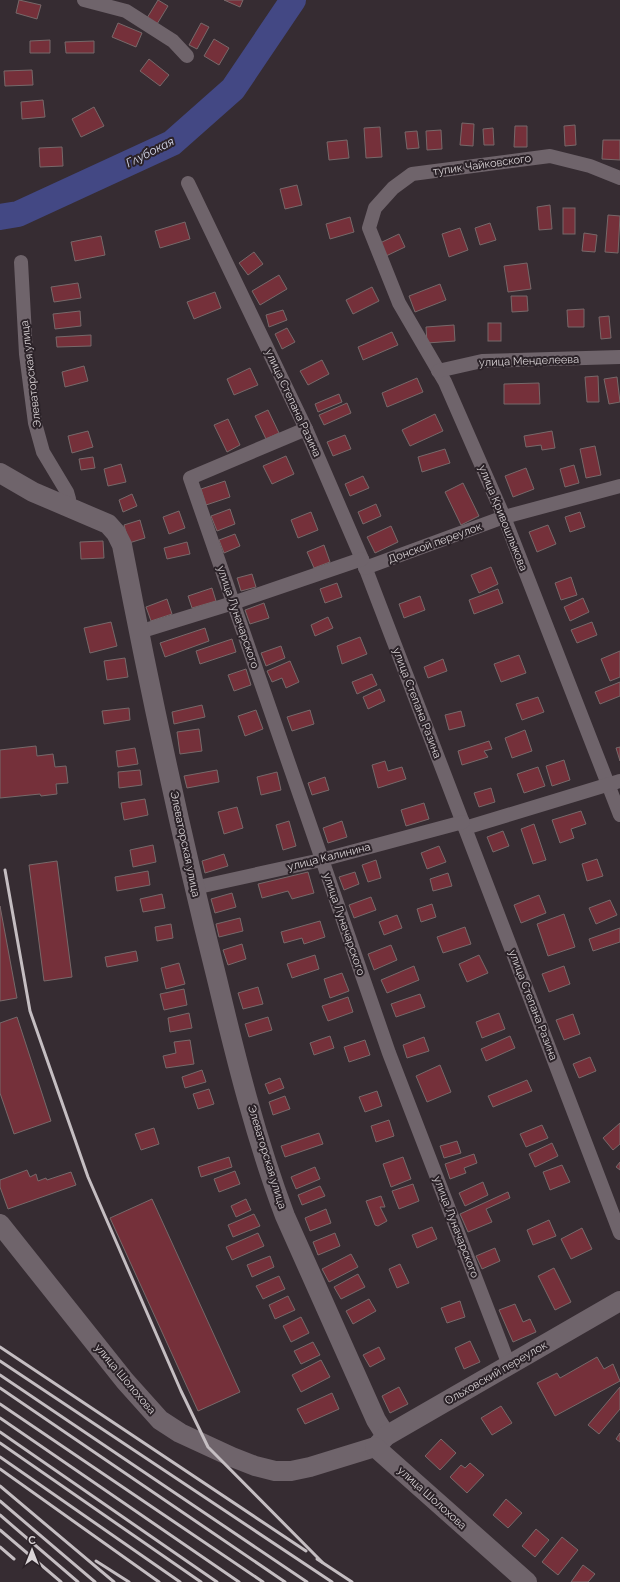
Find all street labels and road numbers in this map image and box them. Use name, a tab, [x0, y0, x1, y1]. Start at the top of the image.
street label: тупик Чайковского	[432, 152, 532, 178]
street label: Элеваторская улица	[18, 320, 44, 428]
street label: улица Степана Разина	[262, 347, 324, 459]
street label: улица Менделеева	[479, 353, 579, 369]
street label: улица Кривошлыкова	[476, 463, 530, 573]
street label: Донской переулок	[386, 520, 484, 566]
street label: улица Луначарского	[214, 564, 262, 670]
street label: улица Степана Разина	[390, 646, 444, 760]
street label: Элеваторская улица	[167, 790, 203, 898]
street label: улица Калинина	[286, 840, 372, 874]
street label: улица Луначарского	[320, 871, 368, 977]
street label: улица Степана Разина	[506, 948, 560, 1062]
street label: Элеваторская улица	[245, 1103, 289, 1211]
street label: улица Луначарского	[431, 1174, 482, 1280]
street label: Ольховский переулок	[443, 1338, 550, 1408]
street label: улица Шолохова	[92, 1341, 158, 1417]
street label: улица Шолохова	[395, 1464, 469, 1532]

